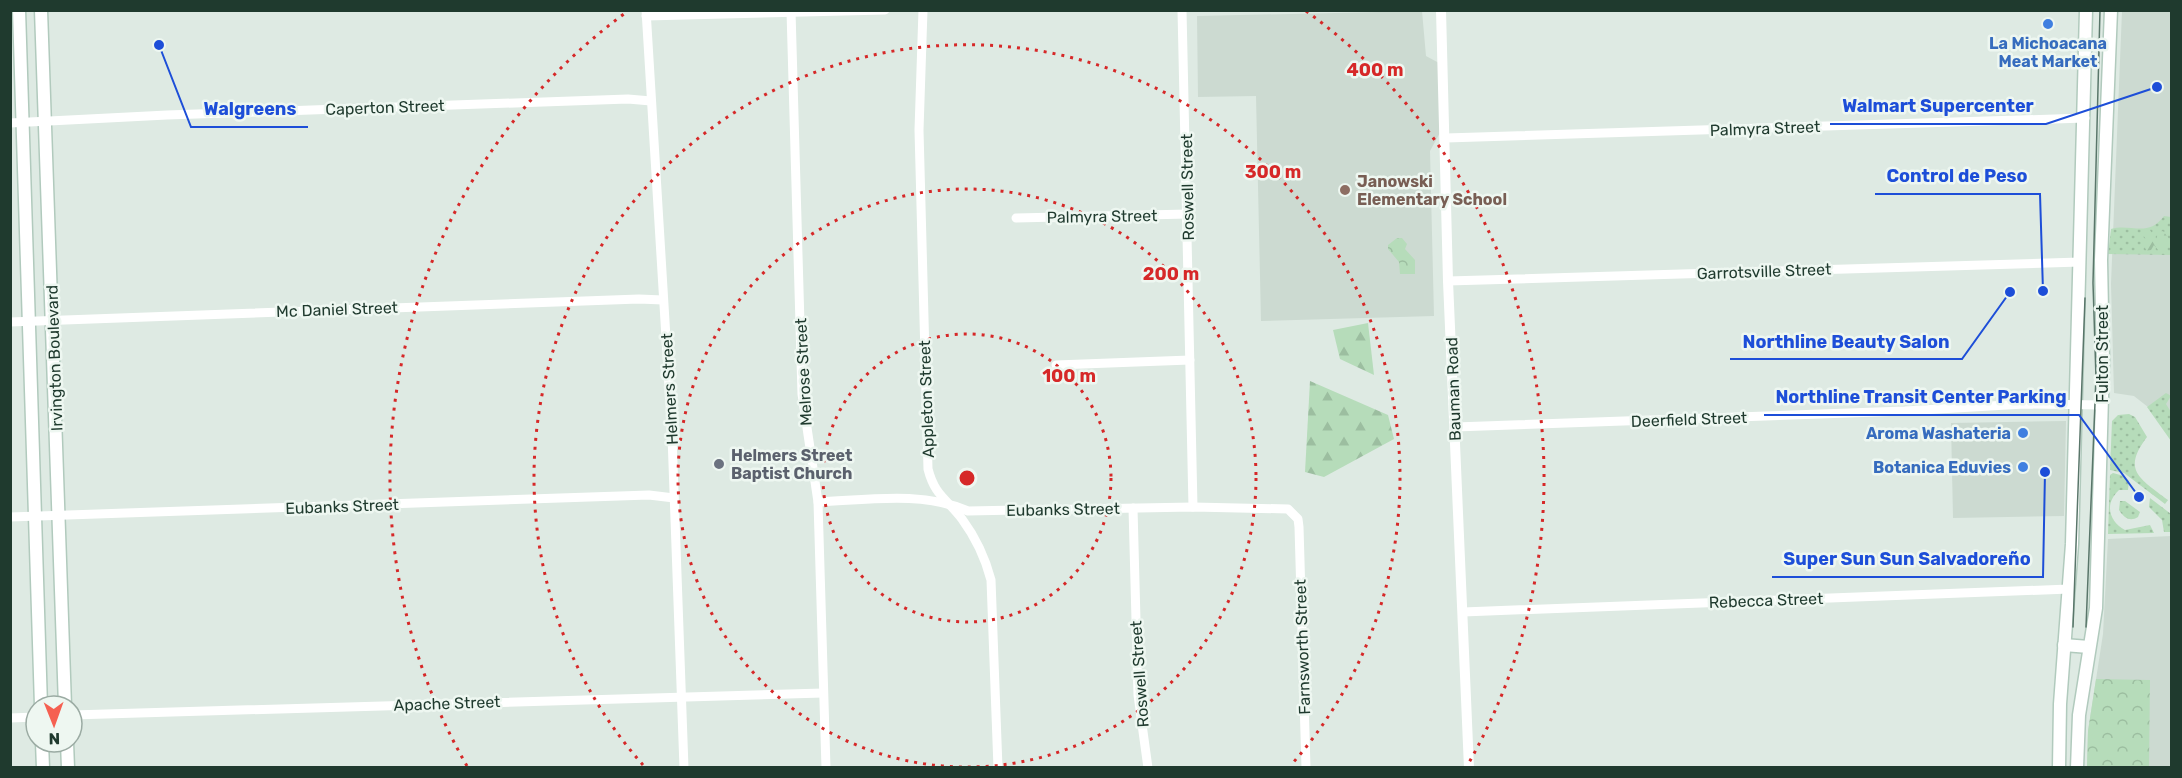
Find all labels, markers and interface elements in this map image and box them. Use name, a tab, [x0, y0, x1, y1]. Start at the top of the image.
marker: La Michoacana Meat Market	[2041, 17, 2055, 31]
place label: La Michoacana Meat Market	[1989, 34, 2107, 71]
text: 400 m	[1346, 59, 1404, 81]
callout: Walmart Supercenter	[1830, 88, 2046, 124]
callout: Walgreens	[191, 91, 308, 127]
text: Walmart Supercenter	[1842, 95, 2034, 117]
street label: Caperton Street	[325, 96, 445, 119]
text: Walgreens	[204, 98, 296, 120]
street label: Palmyra Street	[1709, 117, 1821, 140]
street label: Roswell Street	[1177, 133, 1198, 241]
callout: Control de Peso	[1875, 158, 2040, 194]
text: 300 m	[1245, 161, 1301, 183]
text: Control de Peso	[1886, 165, 2028, 187]
place label: Janowski Elementary School	[1357, 172, 1507, 209]
marker: Janowski Elementary School	[1338, 183, 1352, 197]
street label: Palmyra Street	[1047, 206, 1157, 227]
street label: Garrotsville Street	[1696, 260, 1832, 283]
text: 200 m	[1143, 263, 1199, 285]
street label: Irvington Boulevard	[42, 285, 67, 431]
street label: Mc Daniel Street	[276, 298, 398, 321]
street label: Fulton Street	[2093, 305, 2112, 403]
street label: Melrose Street	[791, 318, 816, 426]
callout: Northline Beauty Salon	[1730, 323, 1962, 359]
text: Northline Beauty Salon	[1743, 331, 1949, 353]
street label: Helmers Street	[657, 333, 682, 445]
street label: Bauman Road	[1442, 337, 1465, 441]
street label: Appleton Street	[915, 340, 938, 458]
text: 100 m	[1042, 365, 1096, 387]
callout: Northline Transit Center Parking	[1764, 379, 2079, 415]
text: Northline Transit Center Parking	[1775, 386, 2067, 408]
street label: Deerfield Street	[1631, 408, 1747, 431]
place label: Aroma Washateria	[1866, 424, 2011, 443]
marker: Aroma Washateria	[2016, 426, 2030, 440]
place label: Helmers Street Baptist Church	[731, 446, 853, 483]
marker: Helmers Street Baptist Church	[712, 457, 726, 471]
place label: Botanica Eduvies	[1873, 458, 2011, 477]
marker: Botanica Eduvies	[2016, 460, 2030, 474]
centre of rings	[957, 468, 977, 488]
street label: Eubanks Street	[285, 495, 399, 518]
street label: Eubanks Street	[1006, 499, 1120, 520]
callout: Super Sun Sun Salvadoreño	[1772, 541, 2043, 577]
text: Super Sun Sun Salvadoreño	[1783, 548, 2031, 570]
street label: Farnsworth Street	[1291, 579, 1314, 715]
street label: Rebecca Street	[1708, 589, 1824, 612]
street label: Roswell Street	[1126, 620, 1153, 728]
street label: Apache Street	[393, 692, 501, 715]
north arrow	[24, 694, 84, 754]
text: N	[48, 729, 60, 748]

